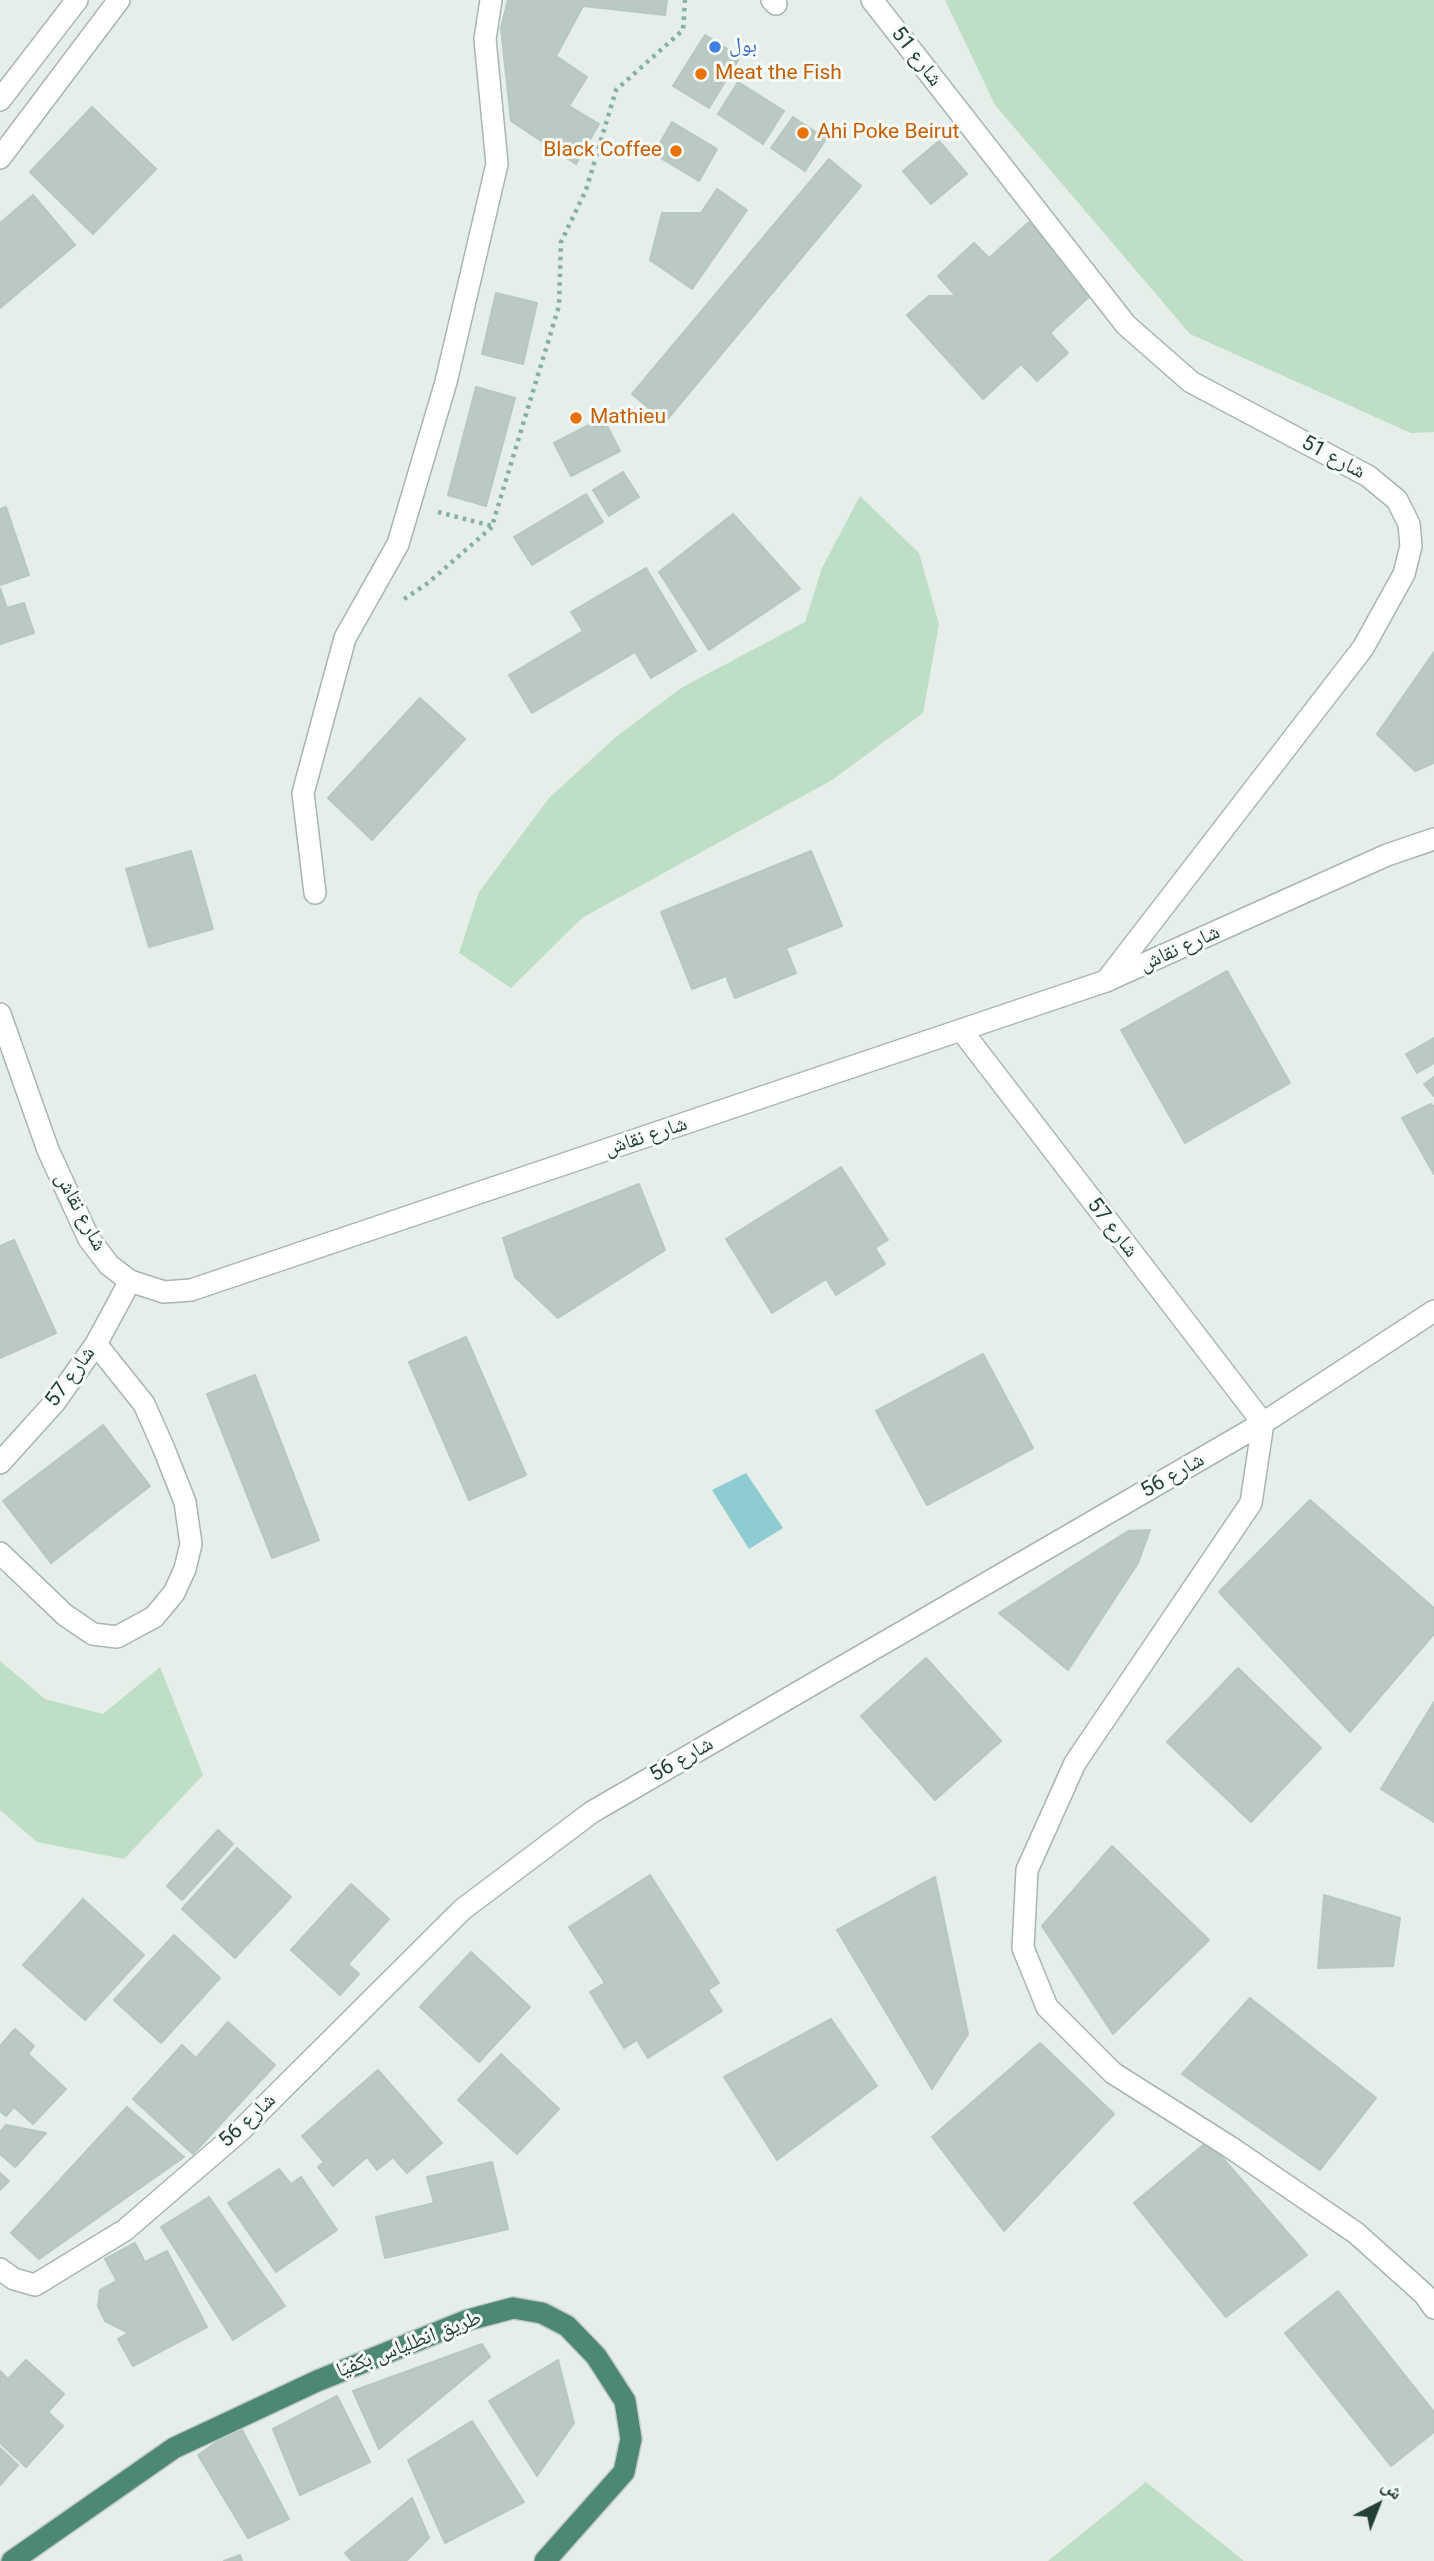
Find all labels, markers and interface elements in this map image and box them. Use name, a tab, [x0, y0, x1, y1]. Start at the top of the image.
street label: شارع 51	[885, 22, 947, 92]
place label: بول	[729, 34, 757, 60]
marker: بول	[707, 39, 723, 55]
place label: Meat the Fish	[715, 61, 842, 87]
marker: Meat the Fish	[693, 66, 709, 82]
place label: Ahi Poke Beirut	[817, 120, 959, 146]
marker: Ahi Poke Beirut	[795, 125, 811, 141]
place label: Black Coffee	[543, 138, 662, 164]
marker: Black Coffee	[668, 143, 684, 159]
place label: Mathieu	[590, 405, 666, 431]
marker: Mathieu	[568, 410, 584, 426]
street label: شارع 51	[1297, 431, 1369, 485]
street label: شارع نقاش	[1136, 920, 1224, 978]
street label: شارع نقاش	[601, 1112, 691, 1162]
street label: شارع نقاش	[49, 1168, 111, 1256]
street label: شارع 57	[1081, 1193, 1143, 1263]
street label: شارع 57	[41, 1342, 101, 1412]
street label: شارع 56	[1137, 1448, 1209, 1504]
street label: شارع 56	[646, 1732, 718, 1788]
street label: شارع 56	[214, 2088, 282, 2154]
street label: طريق انطلياس بكفيّا	[333, 2306, 485, 2384]
north arrow	[1343, 2470, 1413, 2540]
text: ش	[1377, 2474, 1408, 2504]

